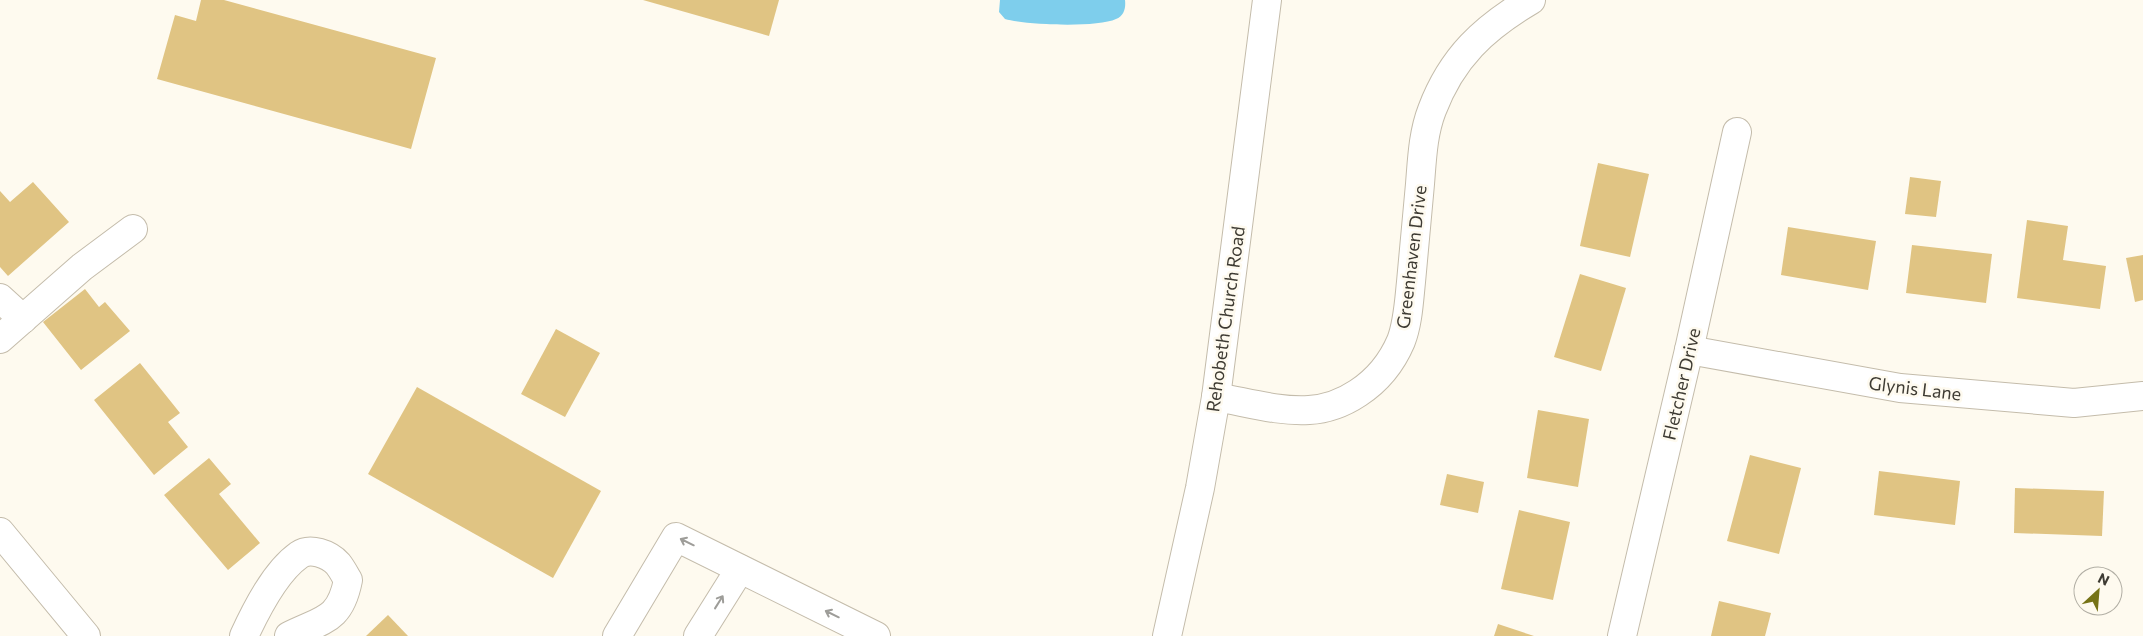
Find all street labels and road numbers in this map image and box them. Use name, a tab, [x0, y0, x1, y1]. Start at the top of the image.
street label: Greenhaven Drive	[1391, 184, 1431, 330]
street label: Rehobeth Church Road	[1201, 225, 1249, 413]
street label: Fletcher Drive	[1657, 326, 1705, 442]
street label: Glynis Lane	[1867, 371, 1963, 405]

